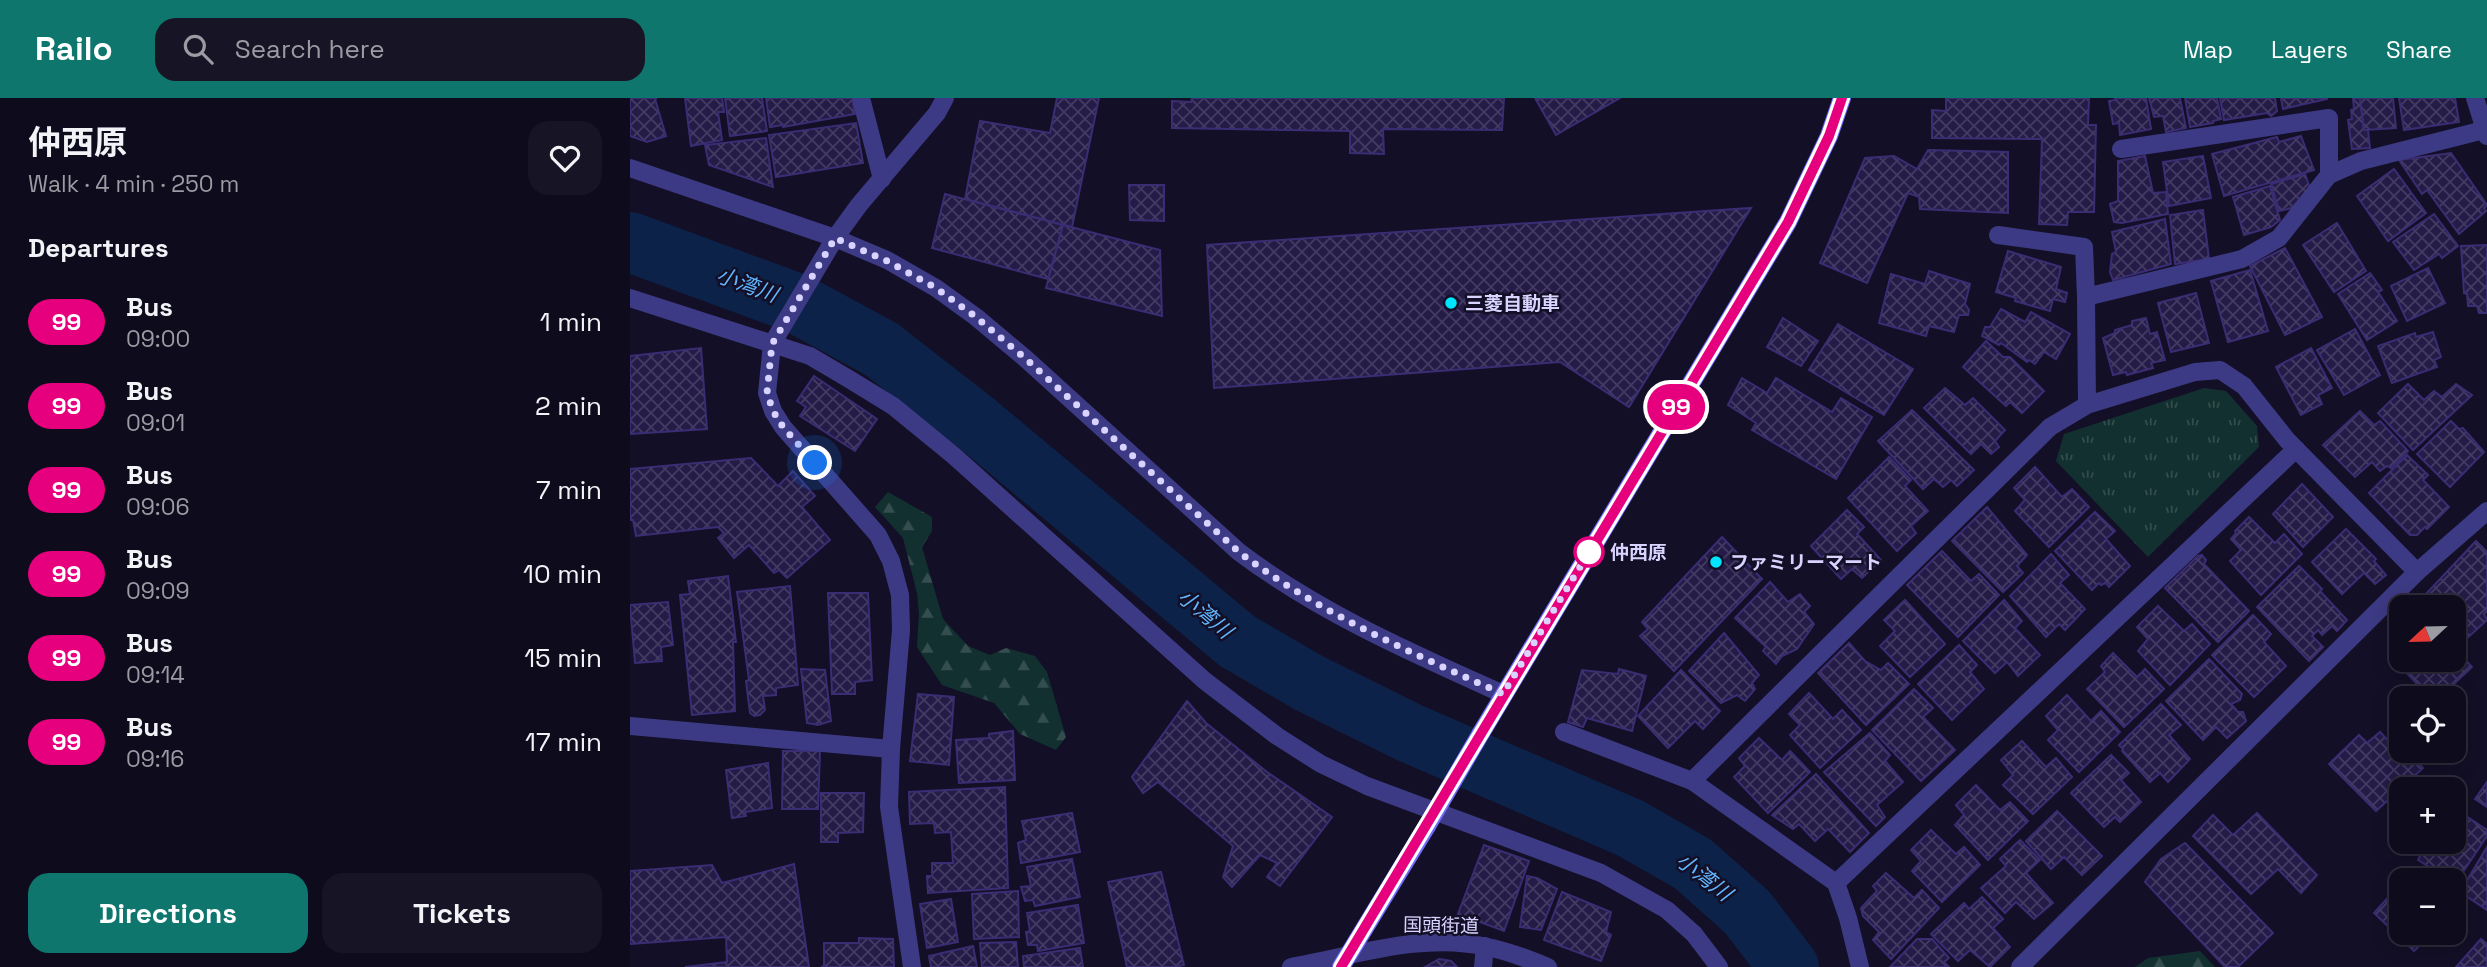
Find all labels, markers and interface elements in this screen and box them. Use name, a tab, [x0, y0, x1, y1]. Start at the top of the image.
search box	[155, 18, 645, 81]
text: Railo	[35, 28, 113, 70]
icon: search	[179, 30, 217, 68]
text: Search here	[235, 32, 385, 66]
text: Map	[2183, 34, 2233, 65]
text: Layers	[2271, 34, 2348, 65]
text: Share	[2386, 34, 2452, 65]
button: heart	[528, 121, 602, 195]
text: 仲西原	[28, 122, 127, 164]
text: Walk · 4 min · 250 m	[28, 169, 239, 199]
text: Departures	[28, 231, 169, 265]
water label: 小湾川	[713, 261, 783, 309]
text: Bus	[126, 290, 173, 324]
place label: 三菱自動車	[1465, 291, 1560, 316]
marker: 三菱自動車	[1443, 295, 1459, 311]
text: 1 min	[540, 305, 602, 339]
text: 99	[52, 306, 81, 337]
text: 09:00	[126, 324, 190, 354]
text: Bus	[126, 374, 173, 408]
line badge: 99	[1644, 384, 1708, 430]
text: 2 min	[535, 389, 602, 423]
text: 99	[52, 390, 81, 421]
text: 99	[1661, 391, 1691, 422]
text: 09:01	[126, 408, 185, 438]
your location	[797, 445, 832, 480]
text: Bus	[126, 458, 173, 492]
text: 7 min	[536, 473, 602, 507]
text: 99	[52, 474, 81, 505]
text: 09:06	[126, 492, 189, 522]
marker: 仲西原	[1574, 537, 1604, 567]
place label: 仲西原	[1610, 540, 1667, 565]
text: Bus	[126, 542, 173, 576]
place label: ファミリーマート	[1730, 550, 1882, 575]
marker: ファミリーマート	[1708, 554, 1724, 570]
text: 10 min	[523, 557, 602, 591]
text: 99	[52, 558, 81, 589]
text: 09:09	[126, 576, 189, 606]
water label: 小湾川	[1173, 583, 1240, 645]
north arrow	[2389, 595, 2466, 672]
map controls	[2389, 595, 2466, 945]
text: Bus	[126, 626, 173, 660]
text: 15 min	[524, 641, 602, 675]
text: 99	[52, 642, 81, 673]
text: 09:14	[126, 660, 185, 690]
button: locate	[2389, 686, 2466, 763]
text: Bus	[126, 710, 173, 744]
text: 17 min	[525, 725, 602, 759]
text: 99	[52, 726, 81, 757]
text: 09:16	[126, 744, 184, 774]
button: +	[2389, 777, 2466, 854]
water label: 小湾川	[1671, 847, 1739, 908]
button: −	[2389, 868, 2466, 945]
button: Directions	[28, 873, 308, 953]
button: Tickets	[322, 873, 602, 953]
street label: 国頭街道	[1403, 912, 1479, 939]

